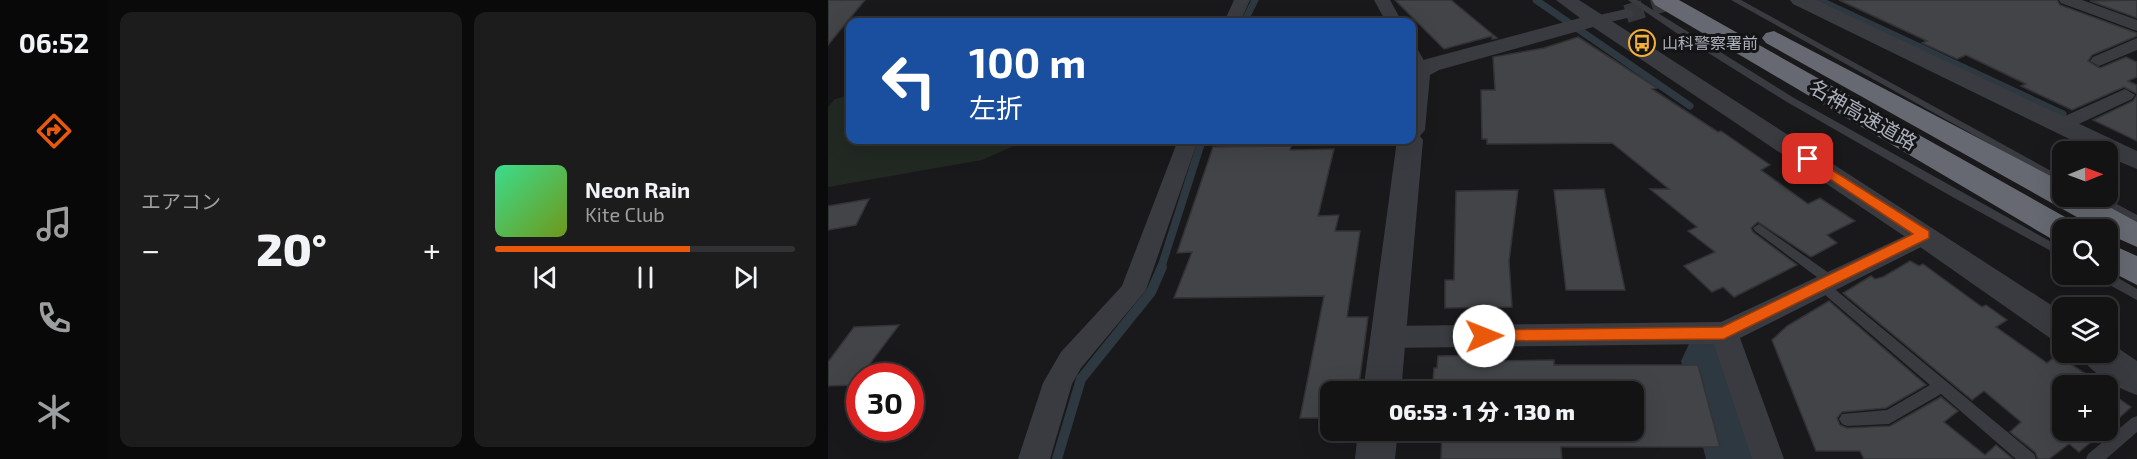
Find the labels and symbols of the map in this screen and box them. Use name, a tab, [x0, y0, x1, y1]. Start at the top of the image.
bus stop icon: 山科警察署前	[1627, 28, 1657, 58]
place label: 山科警察署前	[1662, 33, 1758, 52]
street label: 名神高速道路	[1806, 74, 1921, 155]
pin	[1782, 133, 1833, 184]
north arrow	[2052, 141, 2118, 207]
position arrow	[1452, 304, 1516, 368]
speed limit sign: 30	[846, 363, 924, 441]

